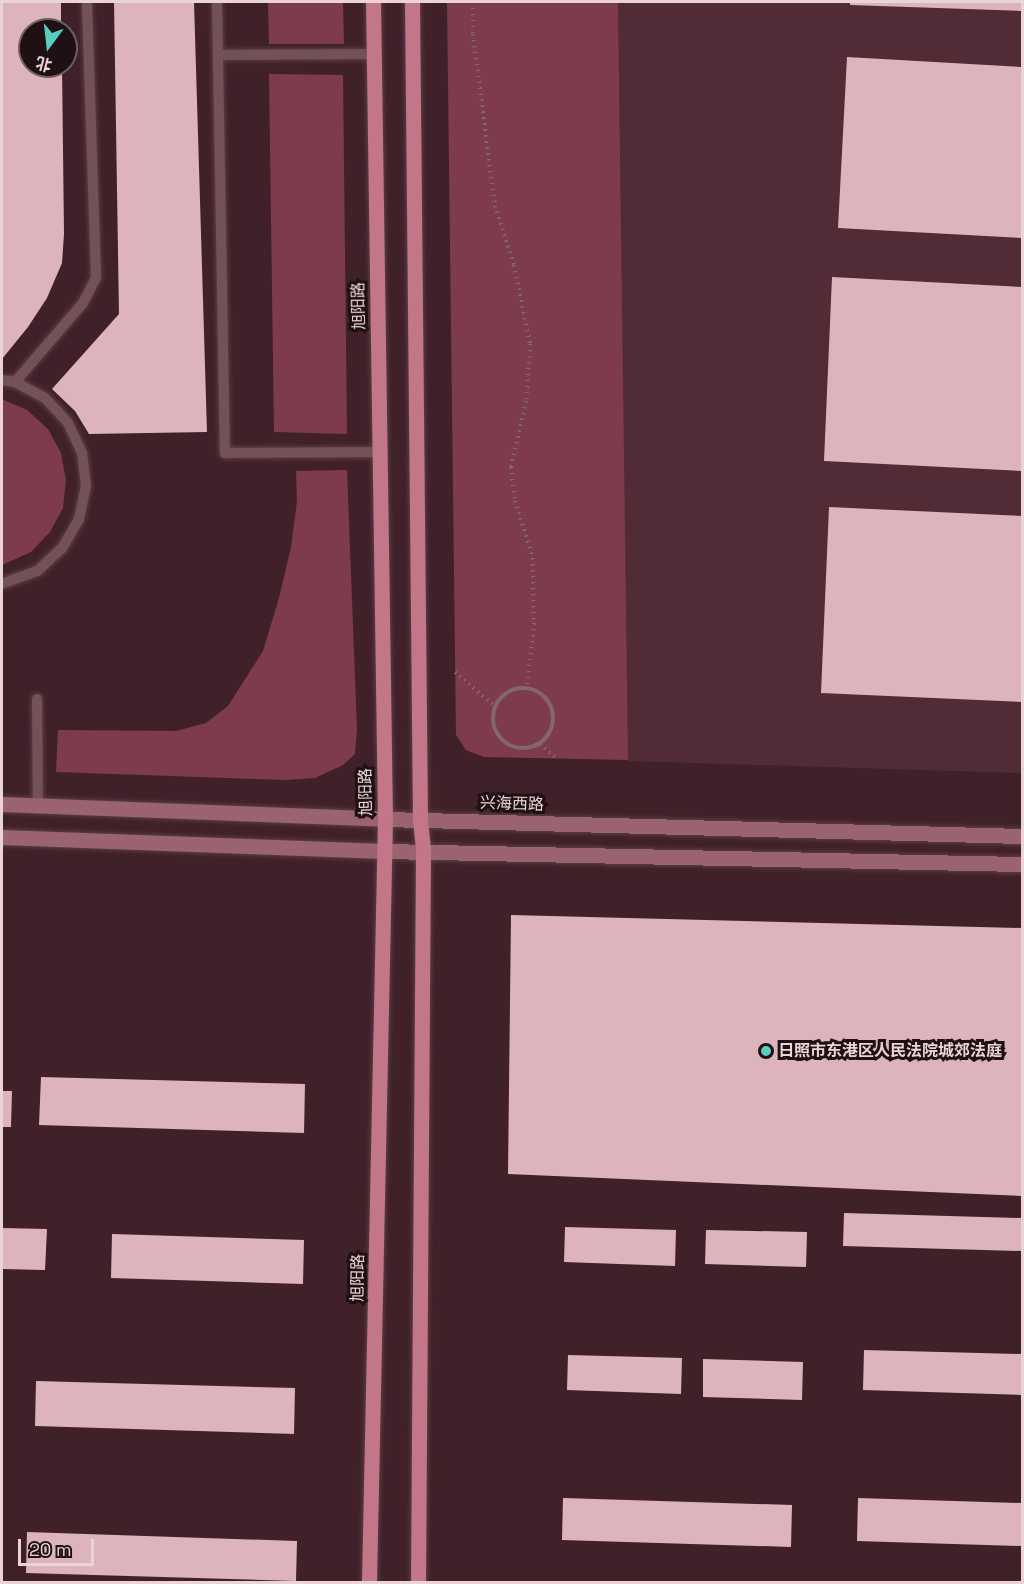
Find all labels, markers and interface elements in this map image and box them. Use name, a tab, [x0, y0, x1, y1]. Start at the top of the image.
north arrow	[18, 18, 78, 78]
text: 北	[33, 52, 54, 76]
street label: 旭阳路	[349, 282, 369, 330]
street label: 旭阳路	[356, 768, 376, 816]
street label: 兴海西路	[480, 793, 544, 815]
place label: 日照市东港区人民法院城郊法庭	[778, 1041, 1002, 1061]
marker: 日照市东港区人民法院城郊法庭	[759, 1044, 773, 1058]
street label: 旭阳路	[348, 1254, 368, 1302]
scale bar	[21, 1527, 98, 1565]
text: 20 m	[29, 1538, 72, 1561]

